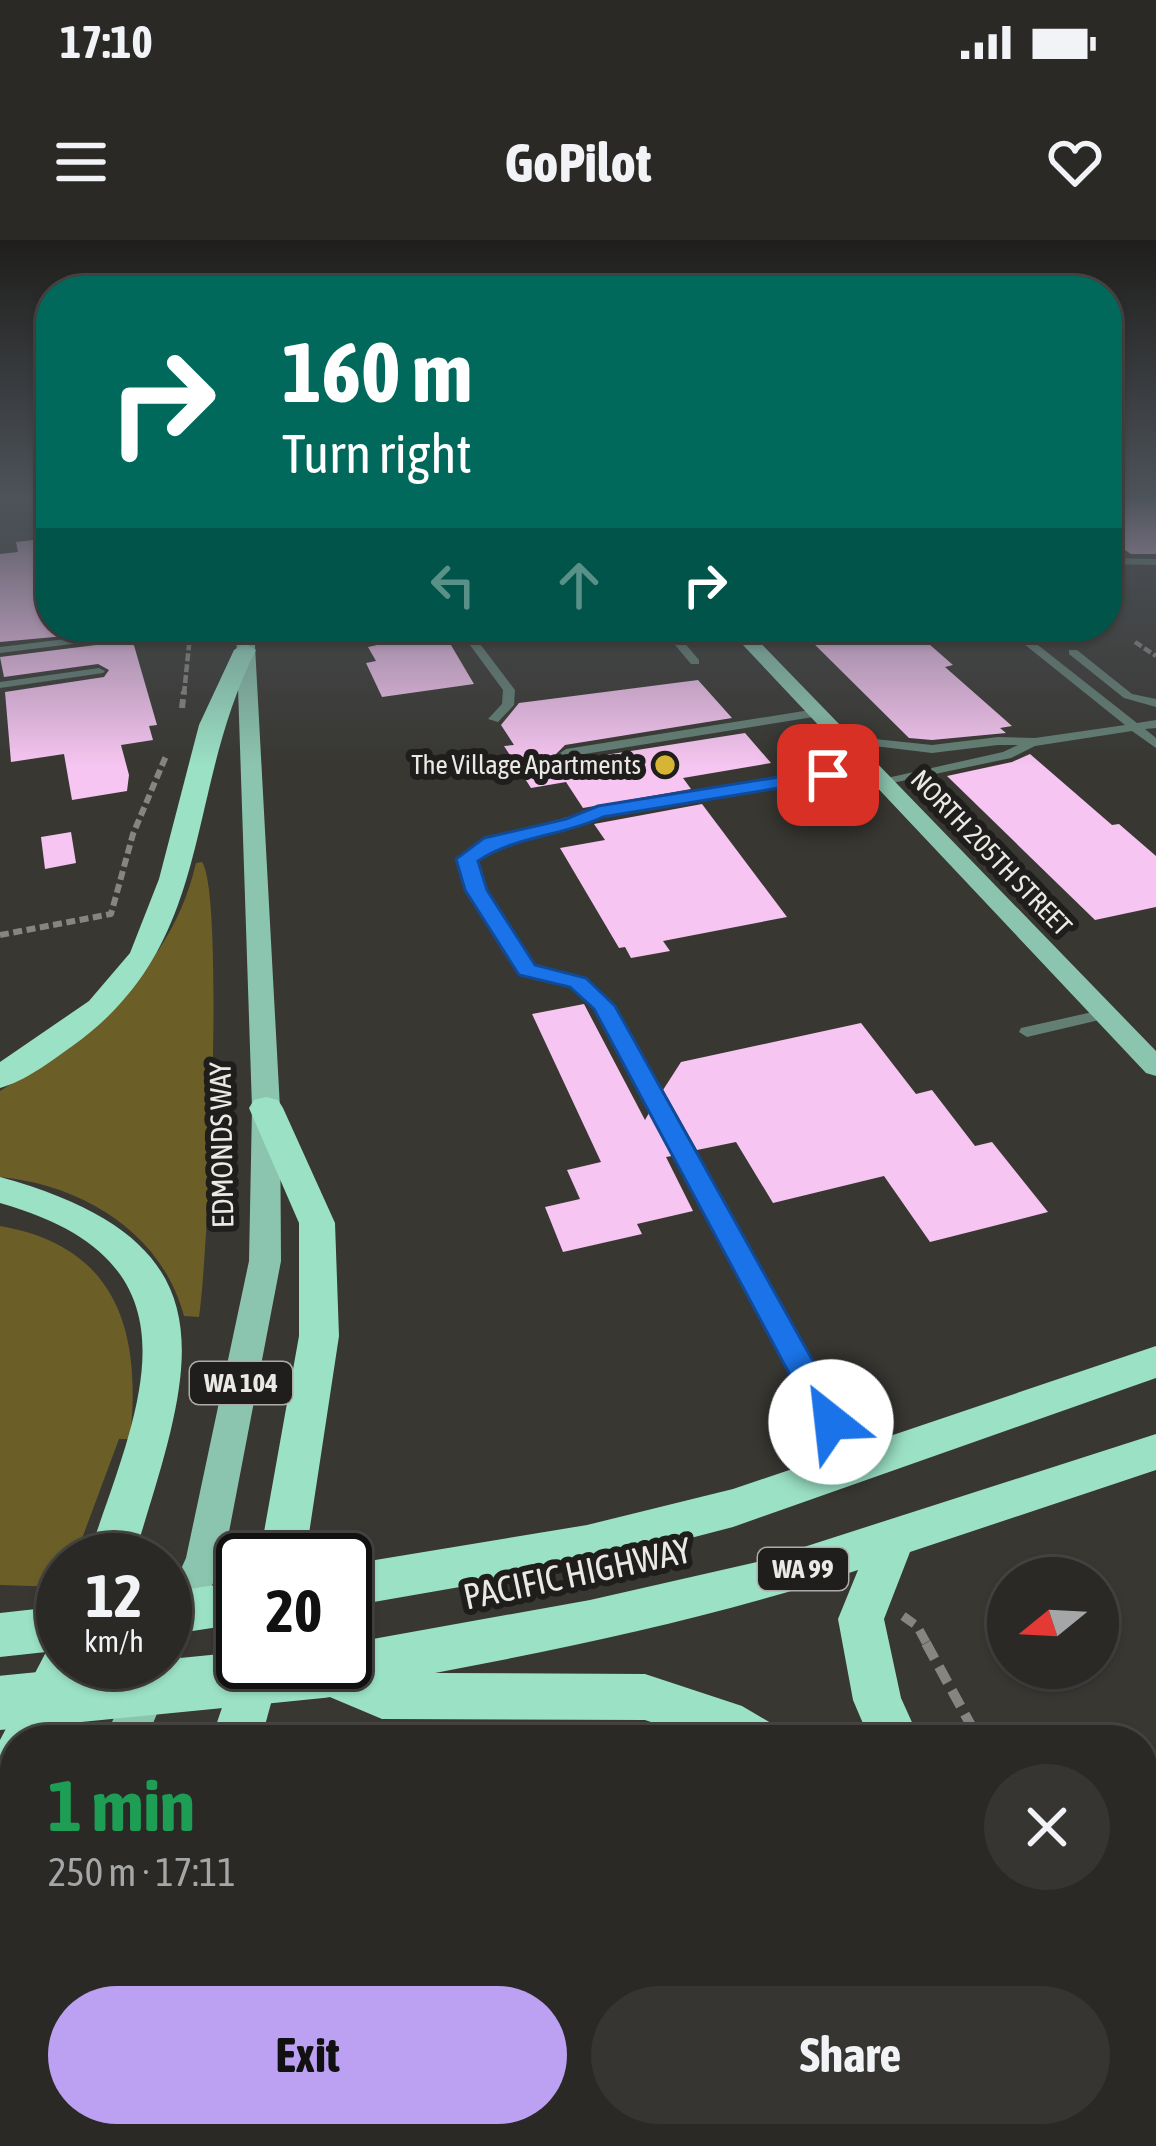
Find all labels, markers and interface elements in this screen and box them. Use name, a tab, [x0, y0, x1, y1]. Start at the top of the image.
text: 17:10	[60, 16, 153, 68]
icon: menu	[48, 129, 114, 195]
icon: heart	[1042, 129, 1108, 195]
text: GoPilot	[504, 132, 652, 193]
icon: right	[84, 324, 240, 480]
text: 160 m	[282, 324, 472, 420]
text: Turn right	[282, 423, 472, 484]
icon: left	[420, 552, 486, 618]
icon: ahead	[546, 552, 612, 618]
icon: right	[672, 552, 738, 618]
pin	[777, 724, 879, 826]
icon: arrive	[795, 742, 861, 808]
place label: The Village Apartments	[411, 749, 641, 780]
marker: The Village Apartments	[652, 752, 678, 778]
street label: NORTH 205TH STREET	[905, 764, 1078, 942]
street label: EDMONDS WAY	[203, 1061, 239, 1228]
position arrow	[768, 1359, 894, 1485]
road number: WA 104	[190, 1362, 292, 1404]
street label: PACIFIC HIGHWAY	[459, 1528, 695, 1618]
speed limit sign: 20	[216, 1533, 372, 1689]
road number: WA 99	[758, 1548, 848, 1590]
north arrow	[987, 1557, 1119, 1689]
map controls	[987, 1557, 1119, 1689]
text: 12	[86, 1561, 142, 1630]
text: km/h	[84, 1624, 144, 1658]
text: 1 min	[48, 1764, 195, 1846]
button: close	[984, 1764, 1110, 1890]
text: 250 m · 17:11	[48, 1850, 236, 1894]
button: Exit	[48, 1986, 567, 2124]
button: Share	[591, 1986, 1110, 2124]

